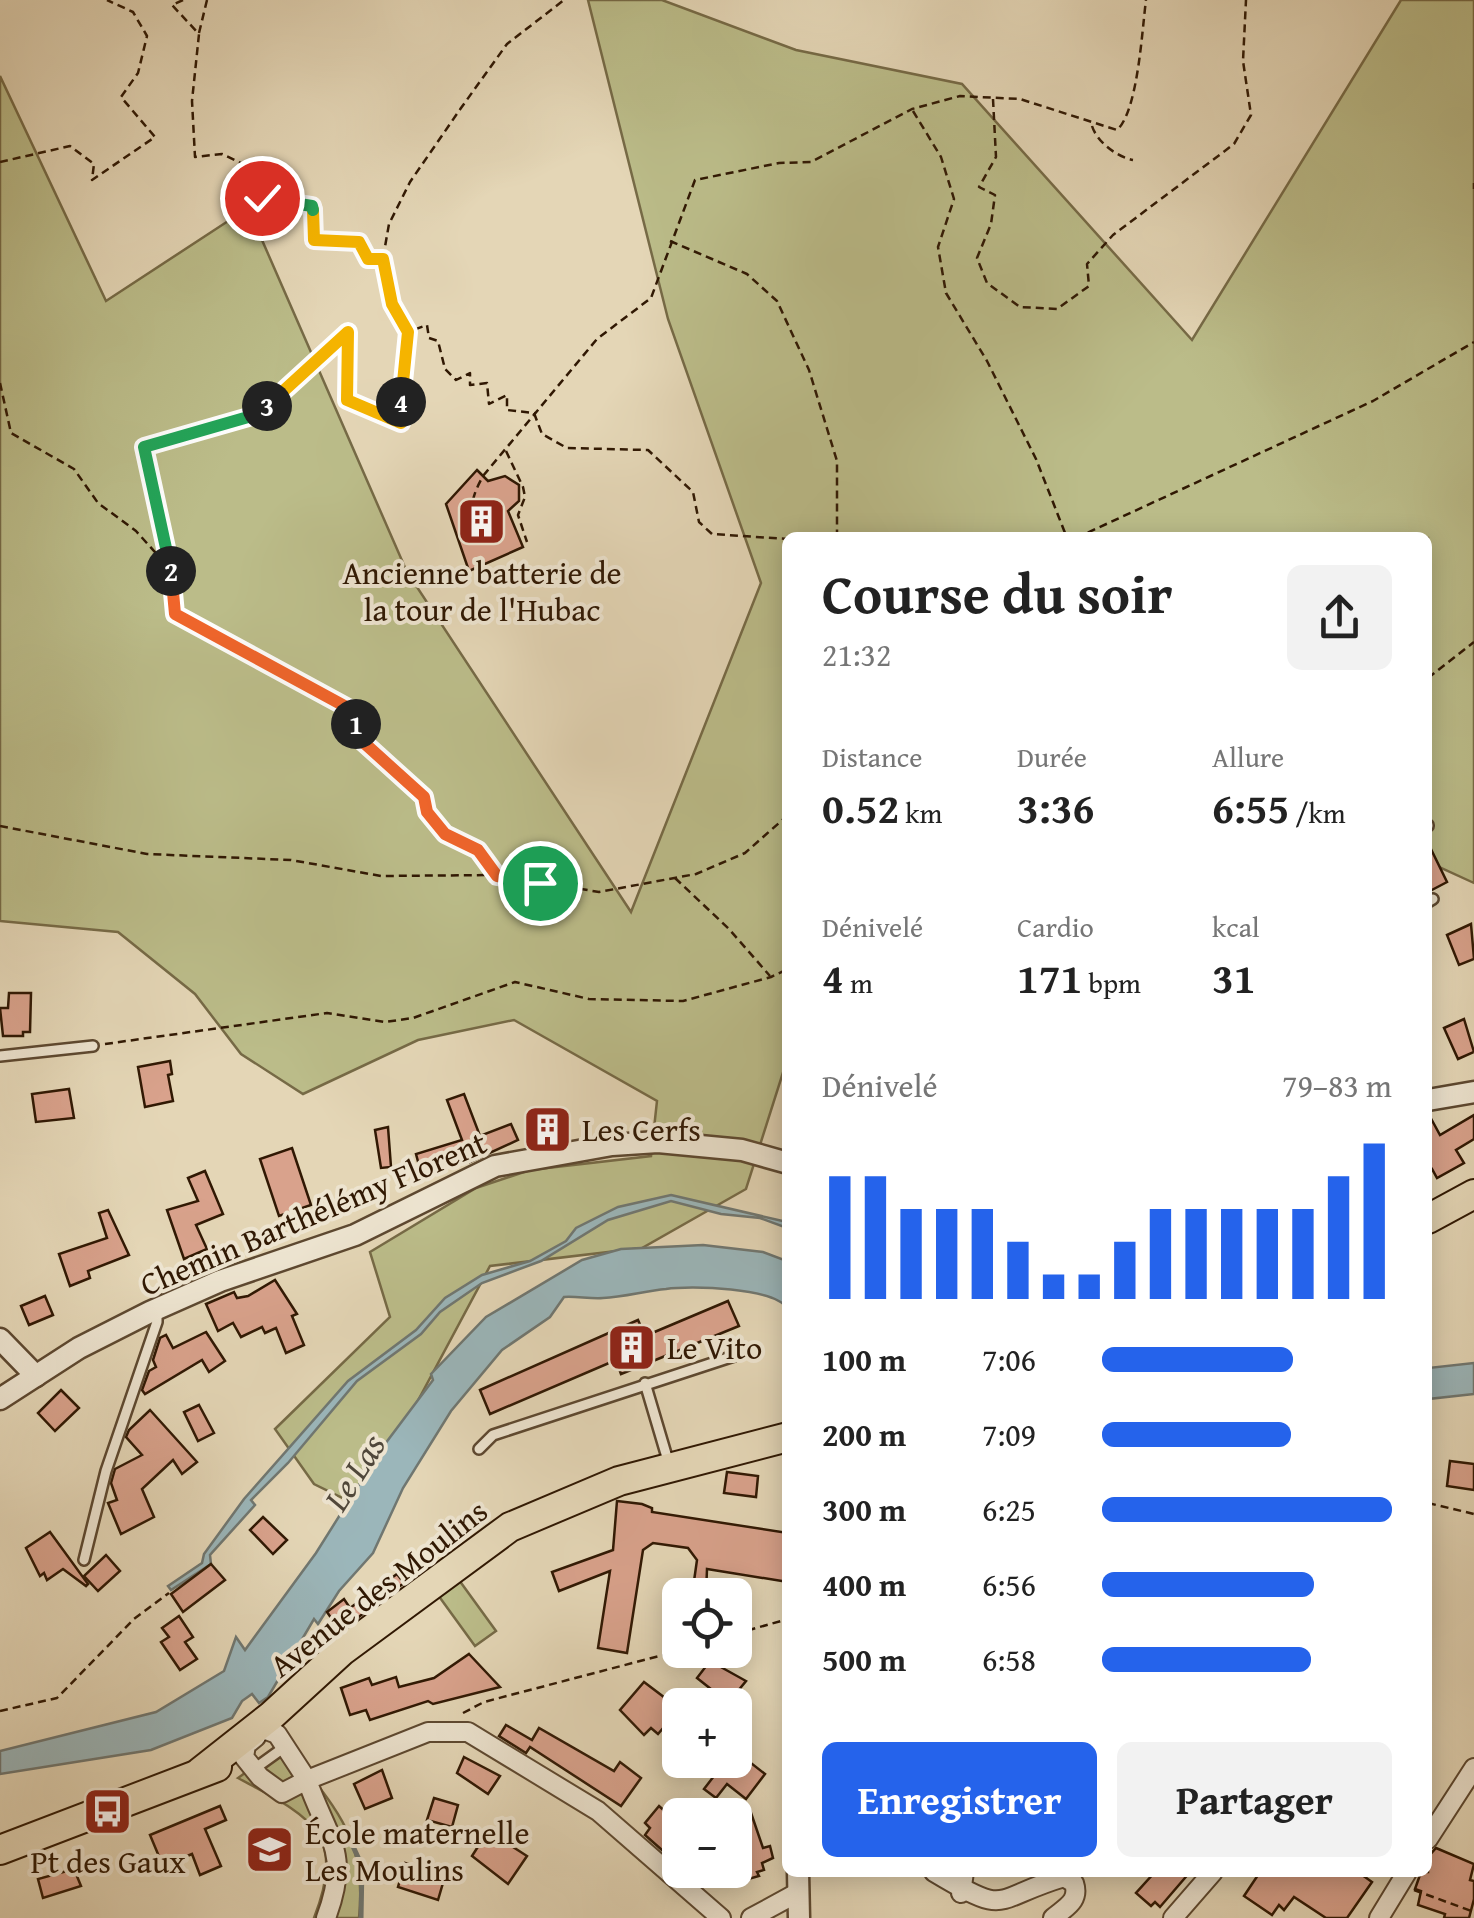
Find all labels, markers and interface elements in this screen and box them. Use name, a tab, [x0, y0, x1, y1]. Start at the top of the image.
pin	[220, 156, 305, 241]
icon: check	[235, 171, 290, 226]
pin: 4	[376, 377, 426, 427]
pin: 3	[242, 381, 292, 431]
text: 4	[394, 381, 408, 422]
text: 3	[260, 385, 274, 426]
building icon: Ancienne batterie de la tour de l'Hubac	[456, 496, 508, 548]
pin: 2	[146, 546, 196, 596]
place label: Ancienne batterie de la tour de l'Hubac	[342, 549, 622, 633]
text: 2	[164, 550, 178, 591]
text: Course du soir	[822, 553, 1172, 633]
button: share	[1287, 565, 1392, 670]
text: 21:32	[822, 631, 891, 678]
pin: 1	[331, 699, 381, 749]
text: 1	[349, 703, 363, 744]
text: Distance	[822, 736, 922, 777]
text: Durée	[1017, 736, 1087, 777]
text: Allure	[1212, 736, 1284, 777]
text: 0.52	[822, 777, 899, 838]
text: 3:36	[1017, 777, 1094, 838]
text: 6:55	[1212, 777, 1289, 838]
text: km	[899, 792, 942, 833]
text: /km	[1289, 792, 1346, 833]
pin	[498, 841, 583, 926]
icon: arrive	[513, 856, 568, 911]
text: Dénivelé	[822, 906, 923, 947]
text: Cardio	[1017, 906, 1094, 947]
text: kcal	[1212, 906, 1260, 947]
text: 4	[822, 947, 844, 1008]
text: 171	[1017, 947, 1082, 1008]
text: 31	[1212, 947, 1256, 1008]
text: m	[844, 962, 873, 1003]
text: bpm	[1082, 962, 1141, 1003]
text: Dénivelé	[822, 1062, 938, 1109]
text: 79–83 m	[1282, 1062, 1392, 1109]
building icon: Les Cerfs	[521, 1103, 573, 1155]
place label: Les Cerfs	[582, 1106, 701, 1153]
street label: Chemin Barthélémy Florent	[132, 1119, 494, 1307]
building icon: Le Vito	[606, 1321, 658, 1373]
place label: Le Vito	[667, 1324, 762, 1371]
text: 100 m	[822, 1336, 906, 1383]
text: 7:06	[982, 1336, 1036, 1383]
text: 200 m	[822, 1411, 906, 1458]
text: 7:09	[982, 1411, 1036, 1458]
water label: Le Las	[310, 1423, 398, 1521]
text: 300 m	[822, 1486, 906, 1533]
text: 6:25	[982, 1486, 1036, 1533]
street label: Avenue des Moulins	[259, 1488, 497, 1688]
text: 400 m	[822, 1561, 906, 1608]
text: 6:56	[982, 1561, 1036, 1608]
map controls	[662, 1578, 752, 1888]
button: locate	[662, 1578, 752, 1668]
text: 500 m	[822, 1636, 906, 1683]
text: 6:58	[982, 1636, 1036, 1683]
button: +	[662, 1688, 752, 1778]
button: Enregistrer	[822, 1742, 1097, 1857]
button: Partager	[1117, 1742, 1392, 1857]
bus stop icon: Pt des Gaux	[82, 1785, 134, 1837]
button: −	[662, 1798, 752, 1888]
place label: École maternelle Les Moulins	[305, 1809, 529, 1893]
school or university icon: École maternelle Les Moulins	[244, 1824, 296, 1876]
place label: Pt des Gaux	[31, 1838, 186, 1885]

